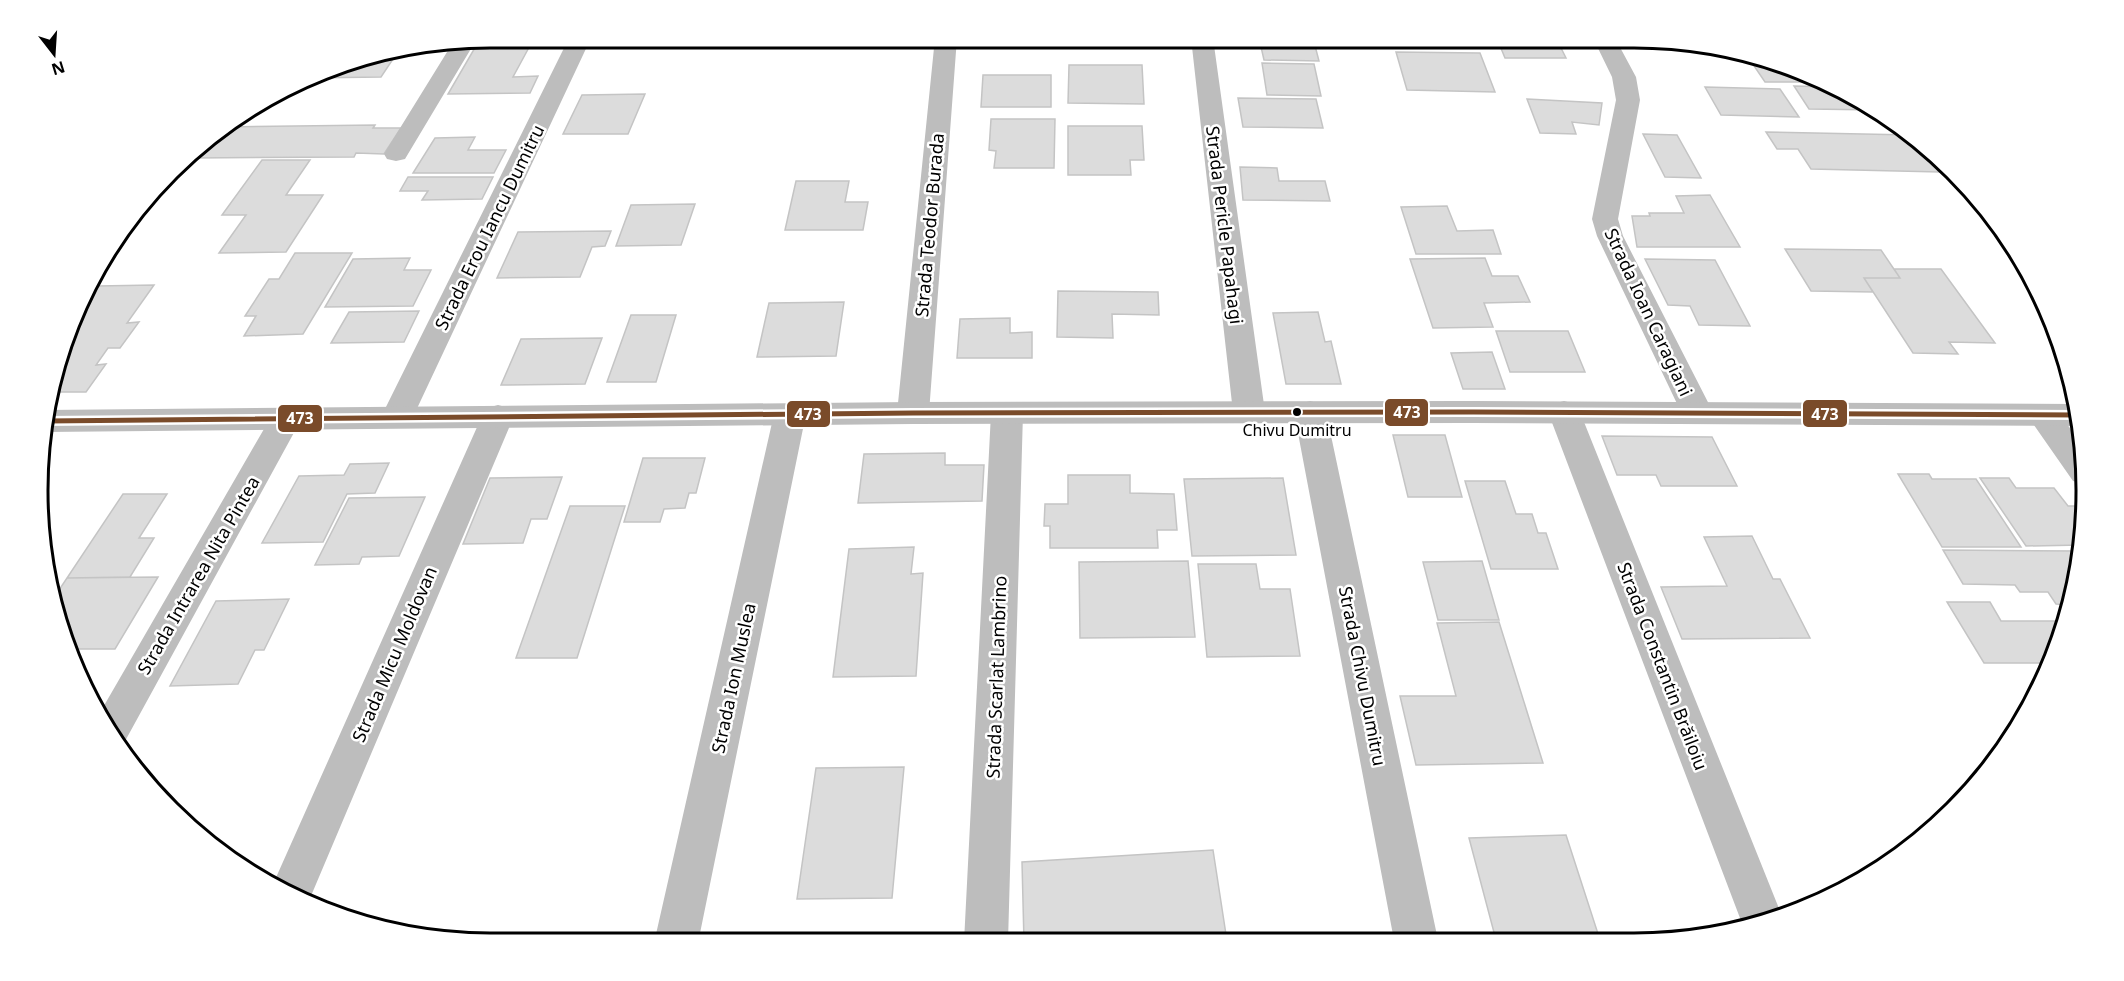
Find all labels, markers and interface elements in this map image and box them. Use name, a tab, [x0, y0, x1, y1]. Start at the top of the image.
north arrow	[24, 24, 84, 84]
text: N	[49, 56, 68, 81]
street label: Strada Erou Iancu Dumitru	[429, 120, 549, 334]
street label: Strada Pericle Papahagi	[1201, 124, 1249, 326]
street label: Strada Teodor Burada	[909, 132, 949, 318]
street label: Strada Ioan Caragiani	[1600, 224, 1698, 400]
line badge: 473	[1384, 398, 1429, 427]
line badge: 473	[1802, 399, 1848, 428]
line badge: 473	[786, 400, 831, 428]
text: 473	[1393, 401, 1421, 423]
text: 473	[794, 403, 822, 425]
text: 473	[1811, 403, 1839, 425]
line badge: 473	[277, 404, 323, 433]
marker: Chivu Dumitru	[1291, 406, 1303, 418]
text: 473	[286, 407, 314, 429]
place label: Chivu Dumitru	[1242, 419, 1352, 441]
street label: Strada Intrarea Nita Pintea	[131, 471, 265, 679]
street label: Strada Constantin Brăiloiu	[1612, 559, 1714, 773]
street label: Strada Micu Moldovan	[346, 562, 442, 746]
street label: Strada Scarlat Lambrino	[980, 575, 1012, 779]
street label: Strada Chivu Dumitru	[1334, 584, 1392, 768]
street label: Strada Ion Muslea	[705, 601, 761, 755]

